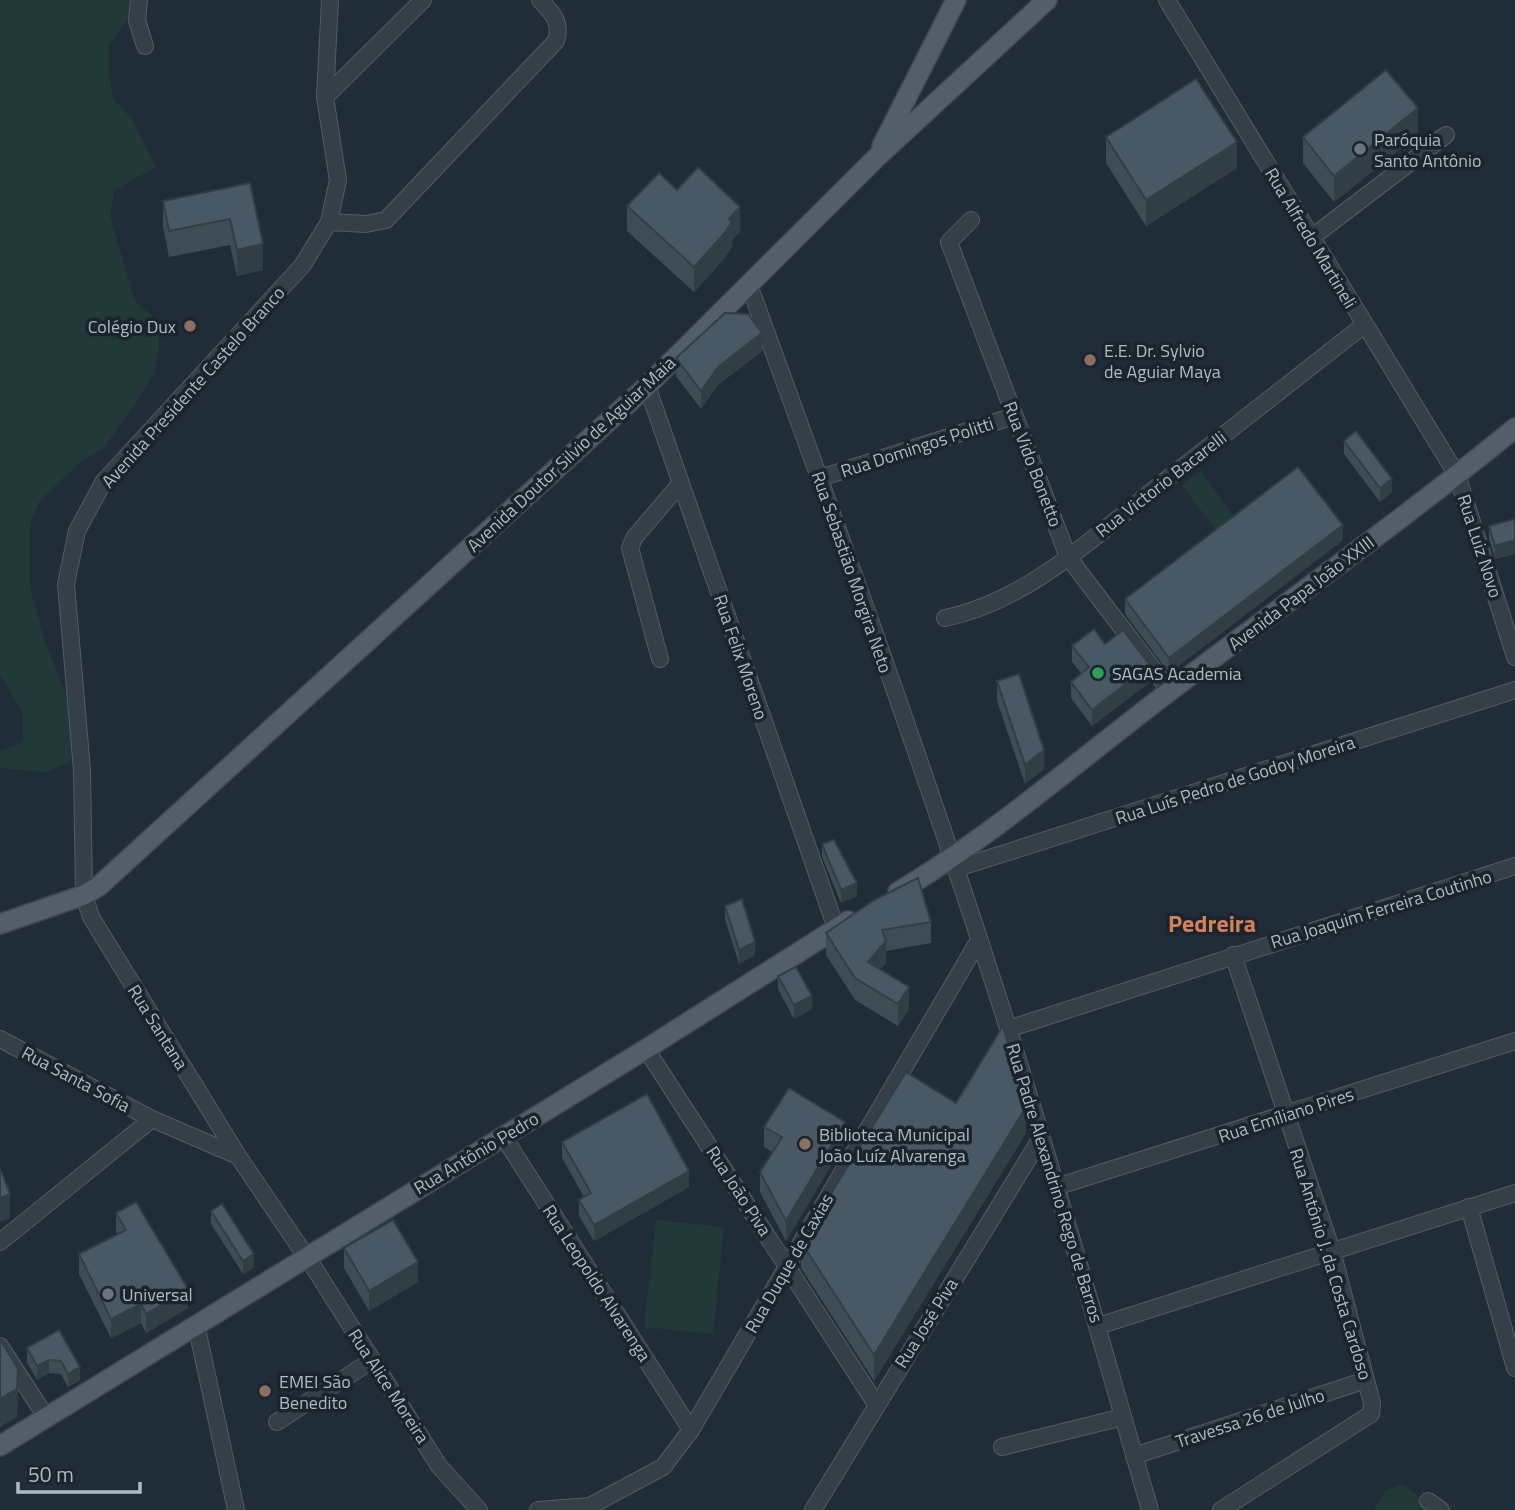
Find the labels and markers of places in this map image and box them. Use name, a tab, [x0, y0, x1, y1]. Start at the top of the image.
place label: Paróquia Santo Antônio	[1374, 126, 1481, 174]
marker: Paróquia Santo Antônio	[1352, 141, 1368, 157]
place label: Colégio Dux	[88, 313, 176, 340]
marker: Colégio Dux	[182, 318, 198, 334]
place label: E.E. Dr. Sylvio de Aguiar Maya	[1104, 337, 1221, 385]
marker: E.E. Dr. Sylvio de Aguiar Maya	[1082, 352, 1098, 368]
place label: SAGAS Academia	[1112, 660, 1242, 687]
marker: SAGAS Academia	[1090, 665, 1106, 681]
place label: Biblioteca Municipal João Luíz Alvarenga	[819, 1121, 970, 1169]
marker: Biblioteca Municipal João Luíz Alvarenga	[797, 1136, 813, 1152]
place label: Universal	[122, 1281, 193, 1308]
marker: Universal	[100, 1286, 116, 1302]
place label: EMEI São Benedito	[279, 1368, 351, 1416]
marker: EMEI São Benedito	[257, 1383, 273, 1399]

